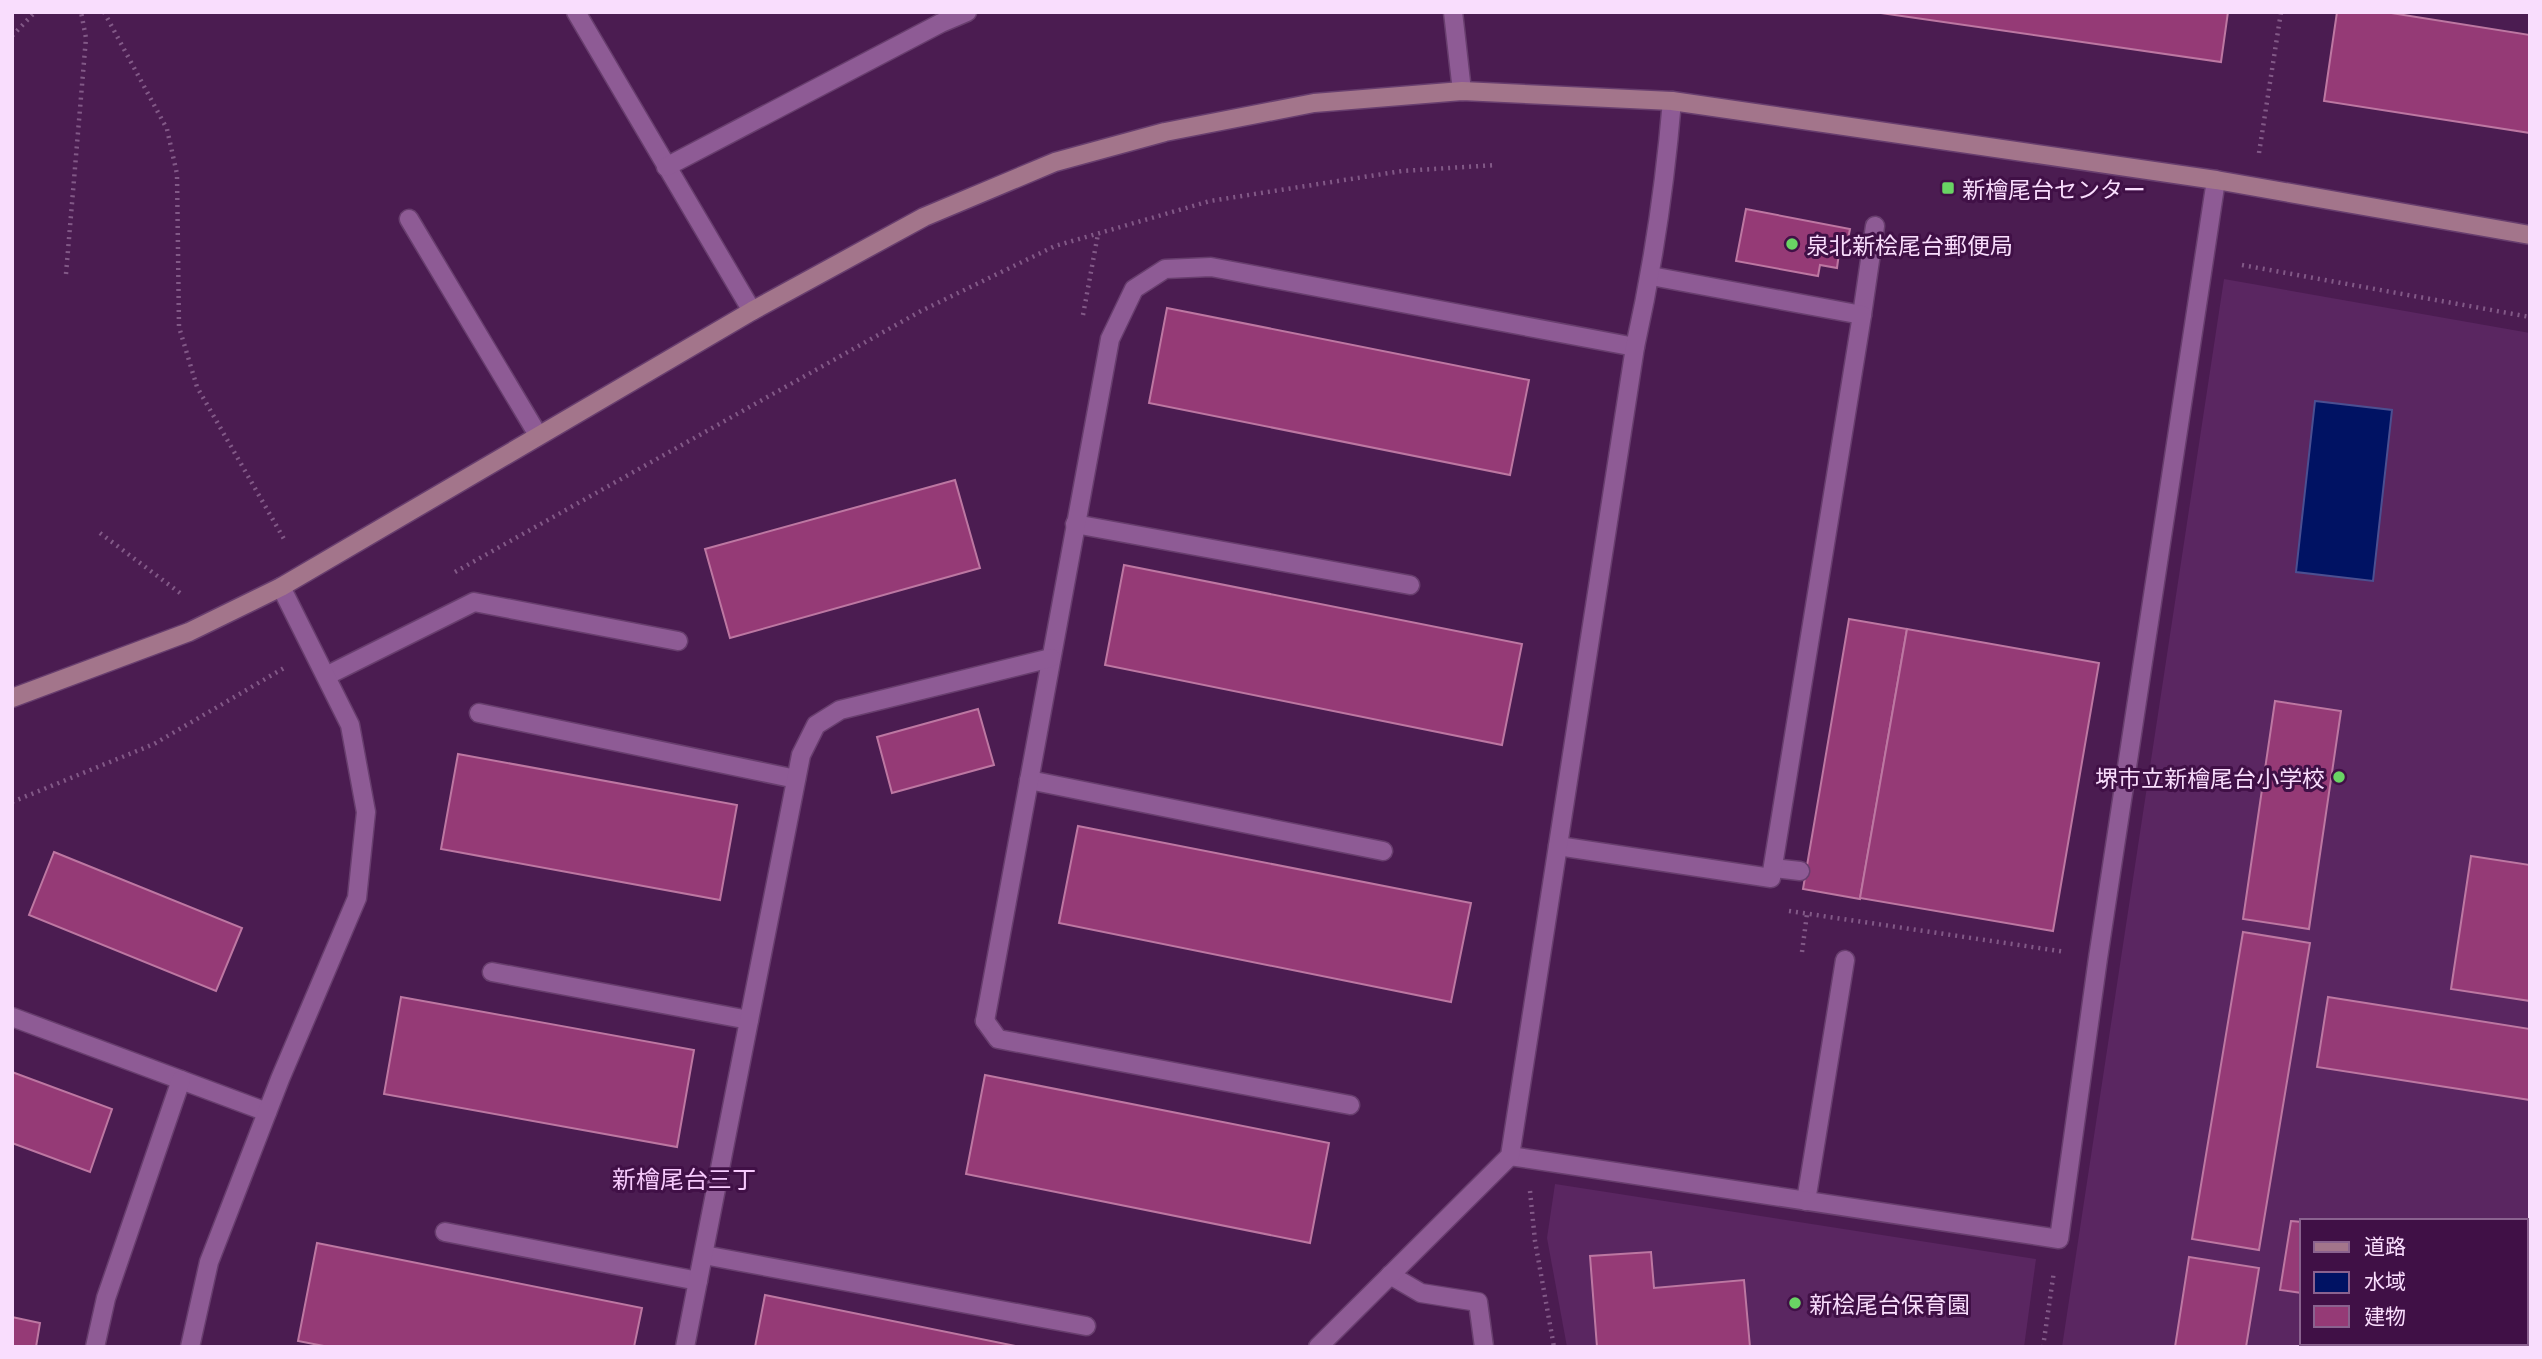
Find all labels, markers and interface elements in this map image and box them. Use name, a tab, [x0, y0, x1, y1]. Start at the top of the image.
place label: 新檜尾台センター	[1962, 173, 2146, 204]
marker: 新檜尾台センター	[1940, 180, 1956, 196]
place label: 泉北新桧尾台郵便局	[1806, 229, 2013, 260]
marker: 泉北新桧尾台郵便局	[1784, 236, 1800, 252]
place label: 堺市立新檜尾台小学校	[2095, 762, 2325, 793]
marker: 堺市立新檜尾台小学校	[2331, 769, 2347, 785]
district label: 新檜尾台三丁	[612, 1162, 756, 1194]
legend	[2300, 1219, 2528, 1345]
text: 道路	[2364, 1231, 2406, 1259]
text: 水域	[2364, 1266, 2406, 1294]
place label: 新桧尾台保育園	[1809, 1288, 1970, 1319]
marker: 新桧尾台保育園	[1787, 1295, 1803, 1311]
text: 建物	[2364, 1301, 2406, 1329]

